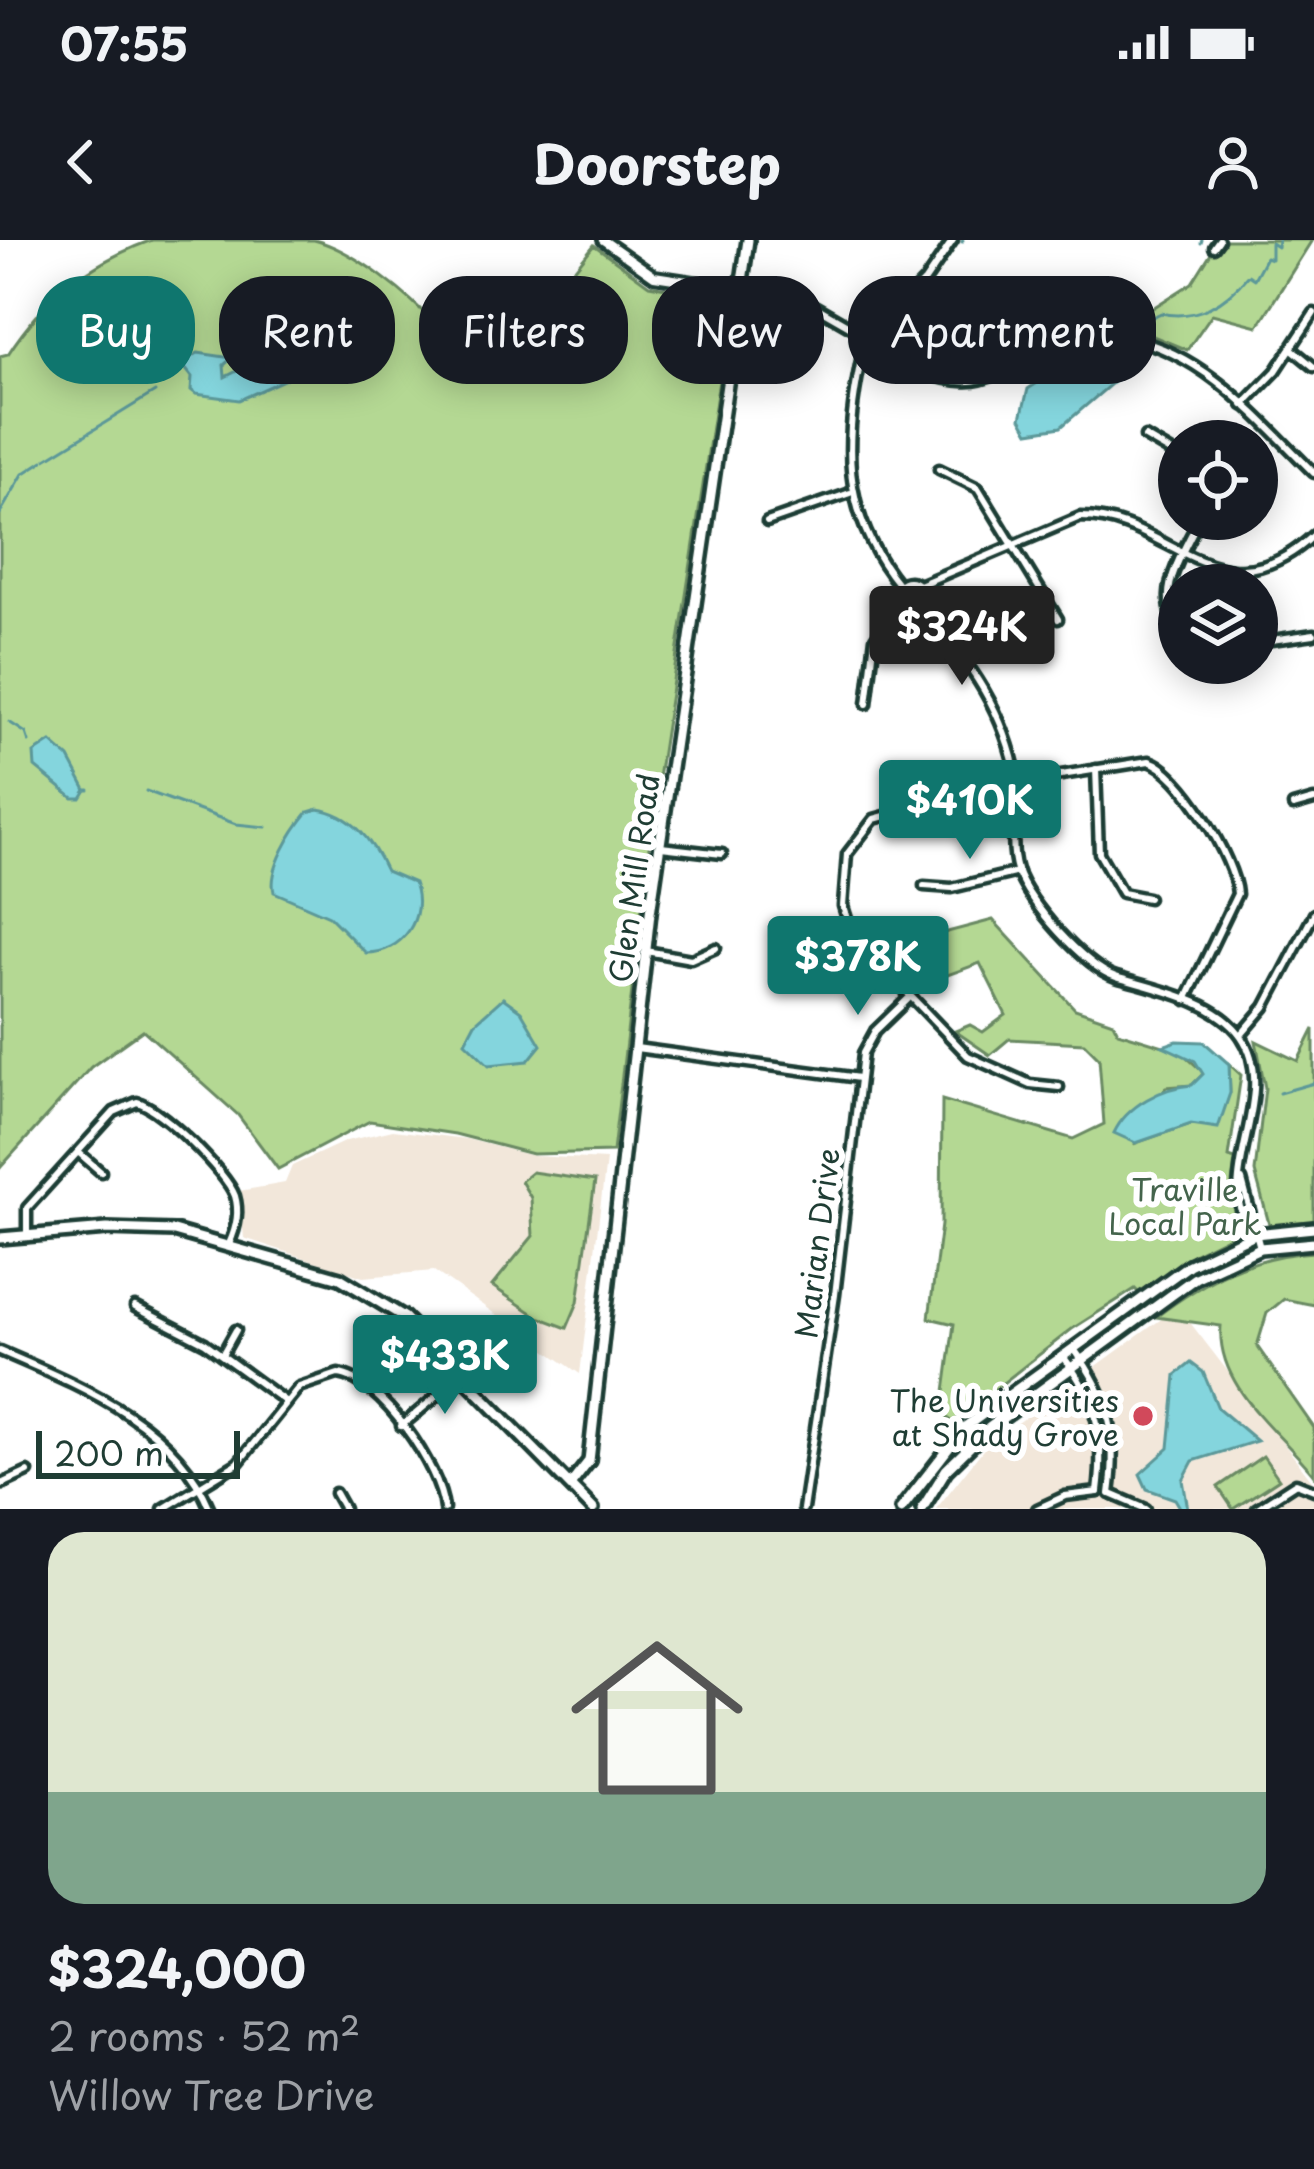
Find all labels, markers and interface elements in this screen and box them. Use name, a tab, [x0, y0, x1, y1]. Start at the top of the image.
text: 07:55	[60, 8, 189, 76]
text: Doorstep	[533, 122, 781, 203]
icon: back	[48, 129, 114, 195]
icon: person	[1200, 129, 1266, 195]
chip: Buy	[36, 276, 195, 384]
chip: Rent	[219, 276, 395, 384]
chip: Filters	[419, 276, 628, 384]
chip: New	[652, 276, 824, 384]
chip: Apartment	[848, 276, 1156, 384]
map controls	[1158, 420, 1278, 684]
button: locate	[1158, 420, 1278, 540]
button: layers	[1158, 564, 1278, 684]
pin: $324K	[878, 586, 1046, 688]
text: $324K	[896, 595, 1028, 654]
pin: $410K	[886, 760, 1054, 862]
text: $410K	[906, 769, 1034, 828]
street label: Glen Mill Road	[596, 771, 670, 985]
pin: $378K	[774, 916, 942, 1018]
text: $378K	[795, 925, 921, 984]
street label: Marian Drive	[782, 1145, 850, 1341]
park label: Traville Local Park	[1108, 1166, 1262, 1245]
pin: $433K	[361, 1315, 529, 1417]
text: $433K	[380, 1324, 510, 1383]
place label: The Universities at Shady Grove	[890, 1377, 1119, 1456]
marker: The Universities at Shady Grove	[1130, 1403, 1156, 1429]
scale bar	[36, 1425, 240, 1478]
text: 200 m	[54, 1427, 164, 1477]
icon: home	[549, 1610, 765, 1826]
text: $324,000	[48, 1928, 306, 2005]
text: 2 rooms · 52 m²	[48, 2005, 360, 2064]
text: Willow Tree Drive	[48, 2064, 374, 2123]

